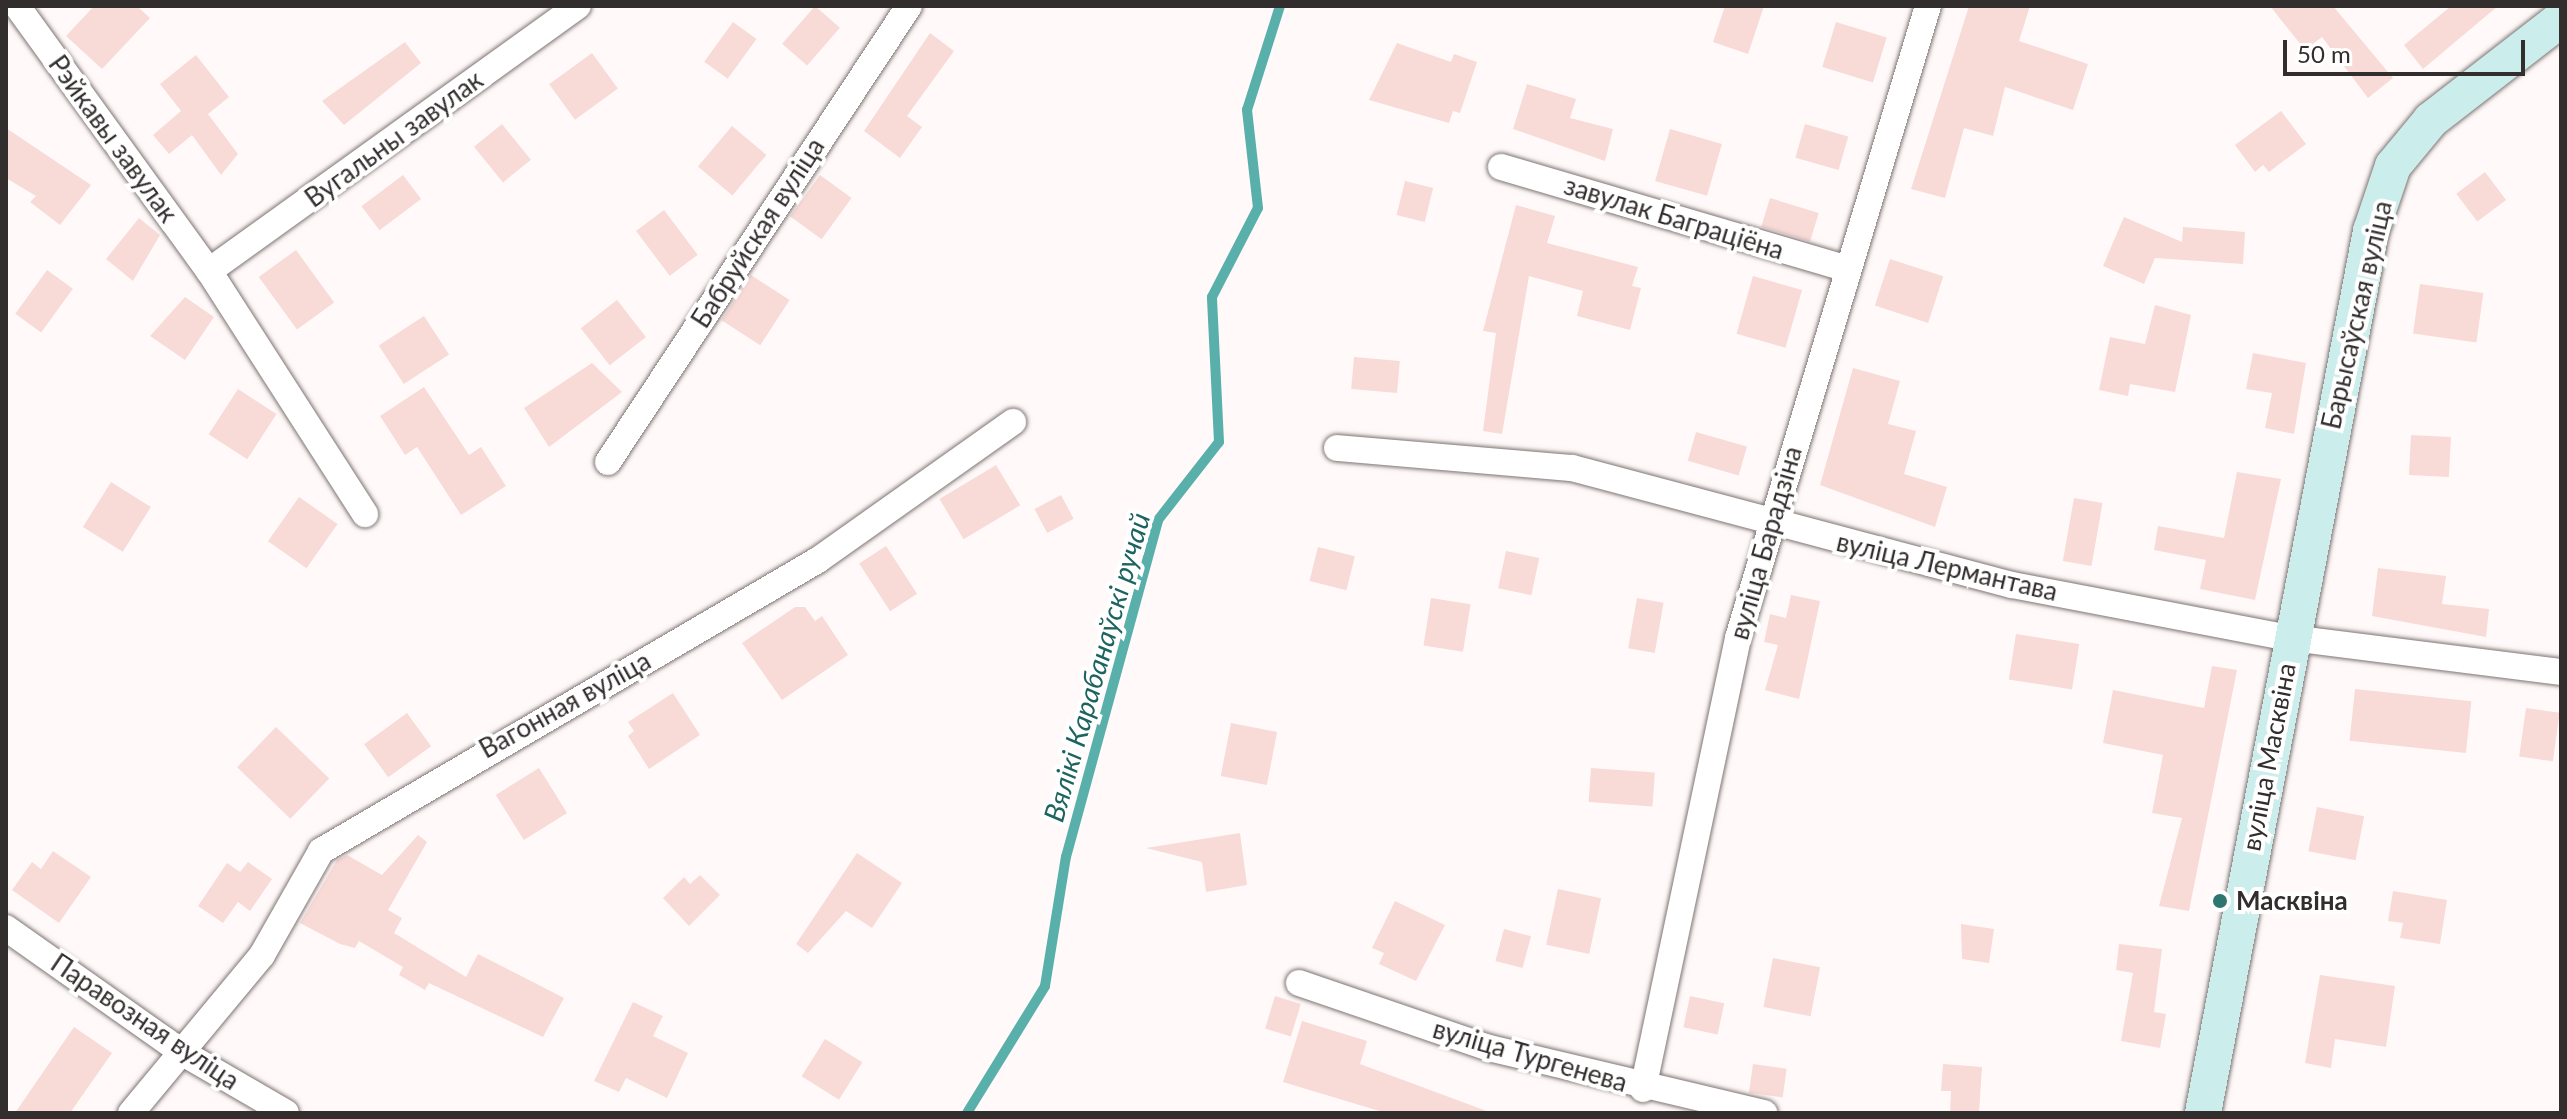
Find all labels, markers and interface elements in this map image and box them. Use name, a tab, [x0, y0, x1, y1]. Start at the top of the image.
scale bar	[2287, 24, 2529, 74]
text: 50 m	[2297, 39, 2351, 68]
street label: Рэйкавы завулак	[42, 49, 184, 229]
street label: Вугальны завулак	[299, 64, 489, 214]
street label: Бабруйская вуліца	[685, 132, 831, 334]
street label: завулак Баграціёна	[1560, 170, 1788, 266]
street label: Барысаўская вуліца	[2316, 198, 2398, 432]
street label: вуліца Барадзіна	[1724, 443, 1808, 643]
water label: Вялікі Карабанаўскі ручай	[1036, 509, 1156, 825]
street label: вуліца Лермантава	[1833, 526, 2061, 608]
street label: Вагонная вуліца	[474, 645, 656, 765]
street label: вуліца Масквіна	[2235, 660, 2303, 854]
place label: Масквіна	[2236, 885, 2348, 917]
marker: Масквіна	[2211, 892, 2229, 910]
street label: Паравозная вуліца	[45, 948, 245, 1096]
street label: вуліца Тургенева	[1429, 1013, 1631, 1099]

